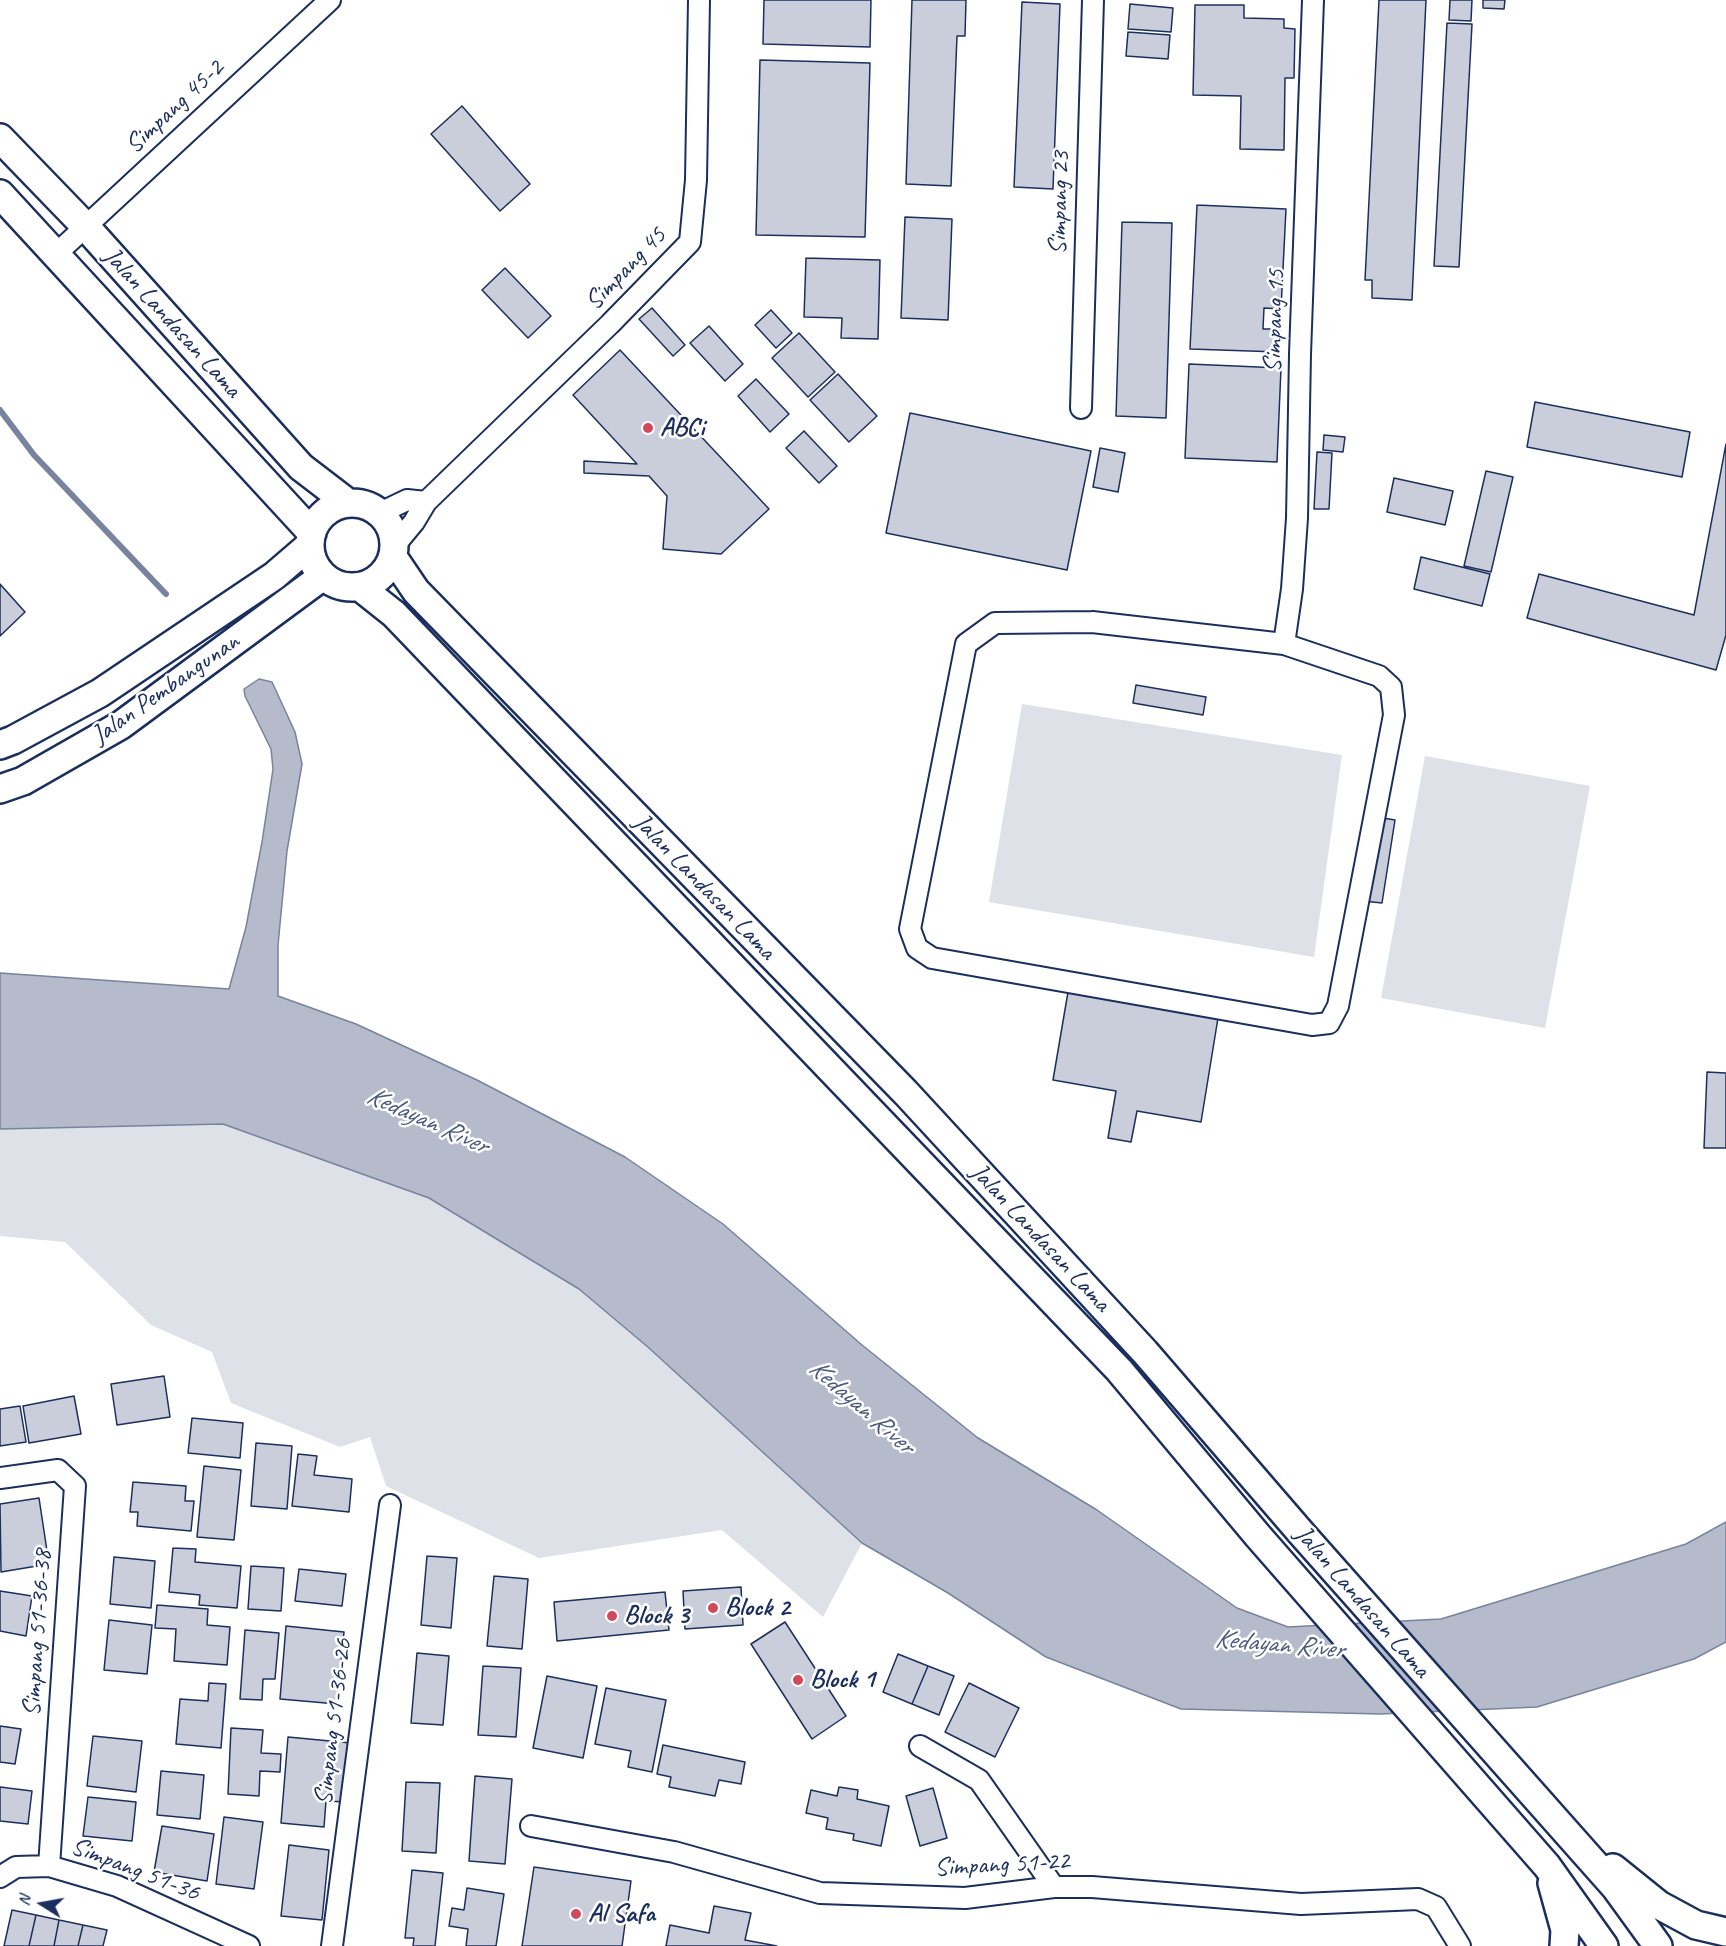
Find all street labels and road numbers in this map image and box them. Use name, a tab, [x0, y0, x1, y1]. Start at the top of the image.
street label: Simpang 45-2	[119, 53, 231, 161]
street label: Simpang 23	[1043, 151, 1077, 255]
street label: Simpang 45	[579, 221, 673, 317]
street label: Jalan Landasan Lama	[96, 241, 248, 405]
street label: Simpang 15	[1258, 269, 1292, 373]
street label: Jalan Pembangunan	[86, 626, 246, 752]
street label: Jalan Landasan Lama	[626, 807, 782, 967]
street label: Jalan Landasan Lama	[963, 1157, 1117, 1319]
street label: Jalan Landasan Lama	[1287, 1519, 1437, 1685]
street label: Simpang 51-36-38	[17, 1549, 59, 1717]
street label: Simpang 51-36-26	[308, 1637, 360, 1807]
street label: Simpang 51-36	[66, 1831, 204, 1909]
street label: Simpang 51-22	[934, 1846, 1070, 1884]

